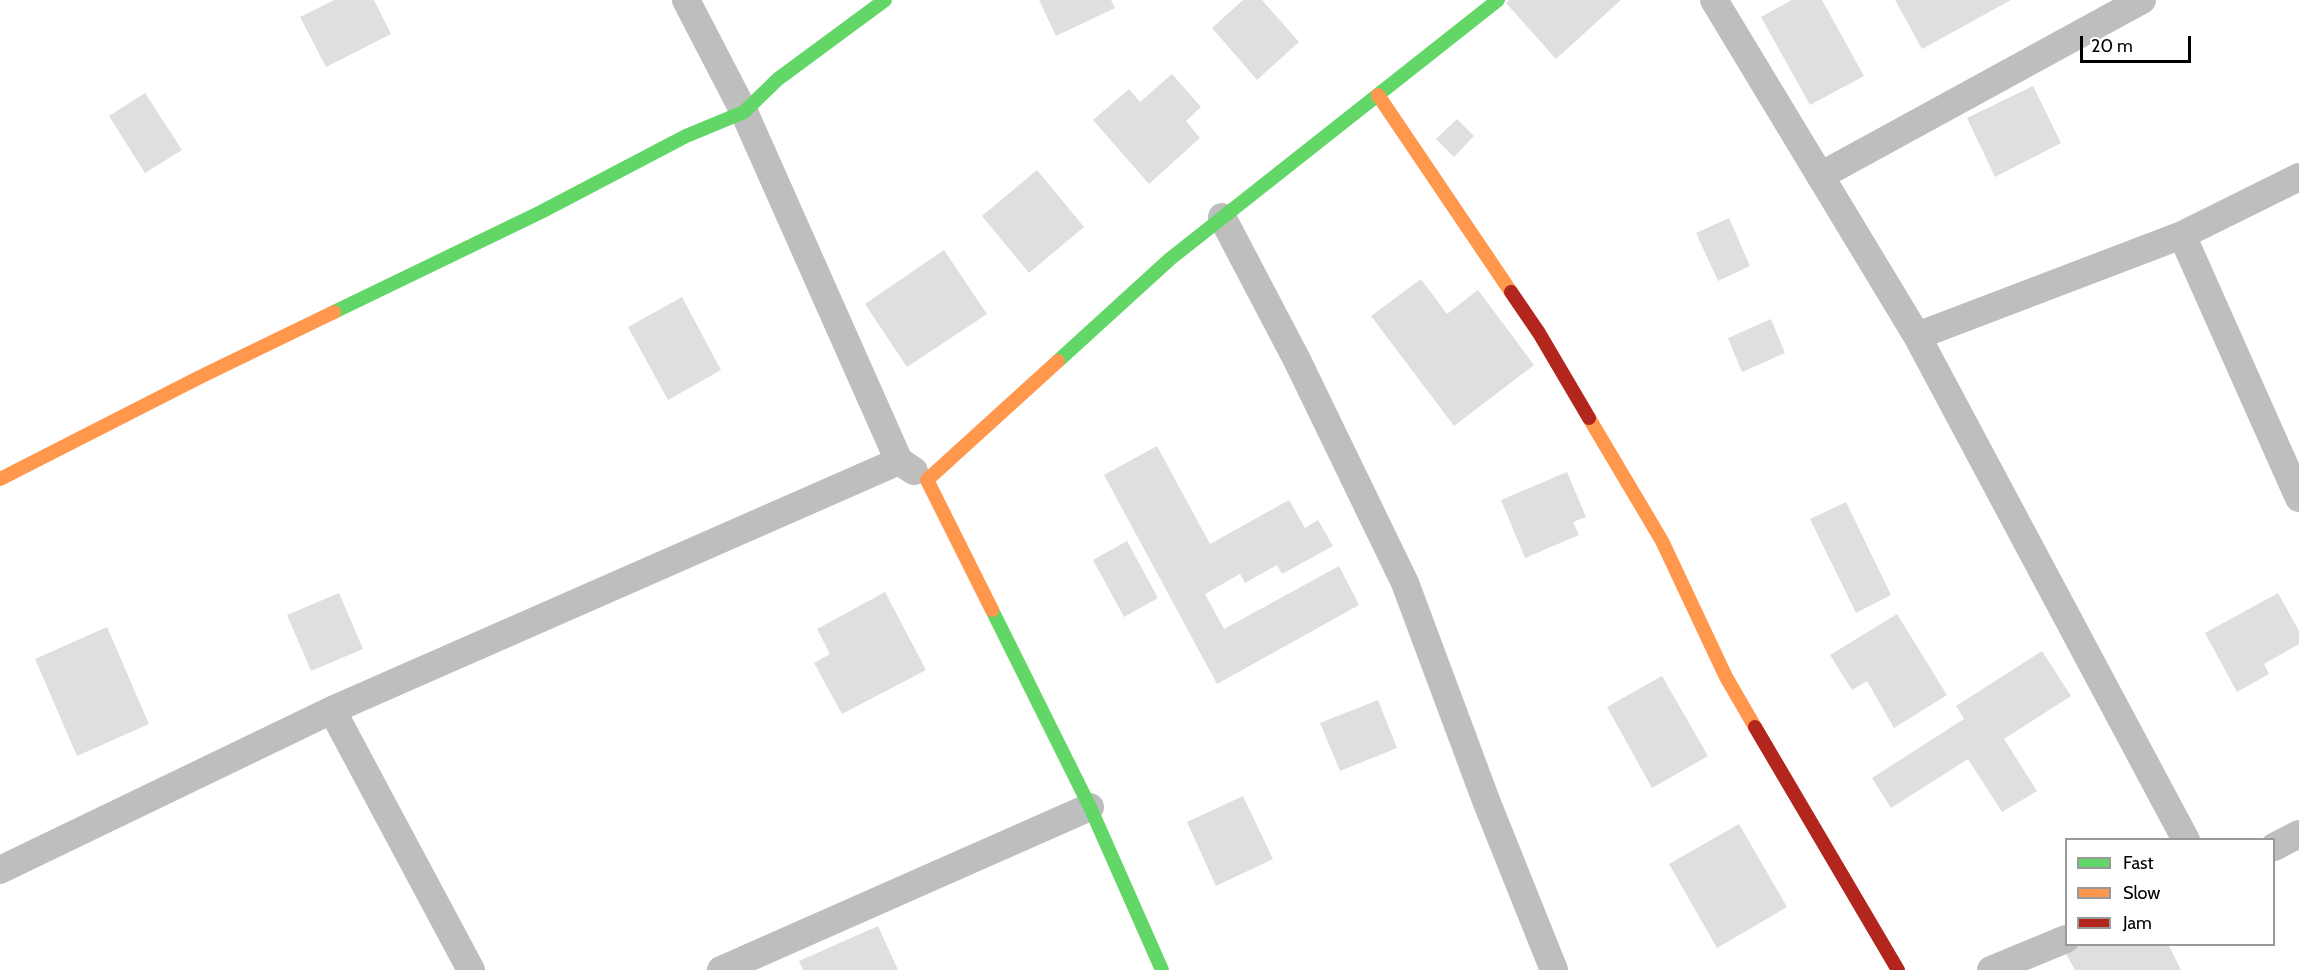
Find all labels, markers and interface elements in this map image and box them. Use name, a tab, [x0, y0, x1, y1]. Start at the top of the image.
scale bar	[2083, 24, 2194, 62]
text: 20 m	[2091, 35, 2133, 57]
legend	[2065, 838, 2275, 946]
text: Fast	[2123, 852, 2154, 874]
text: Slow	[2123, 882, 2160, 904]
text: Jam	[2123, 912, 2152, 934]

